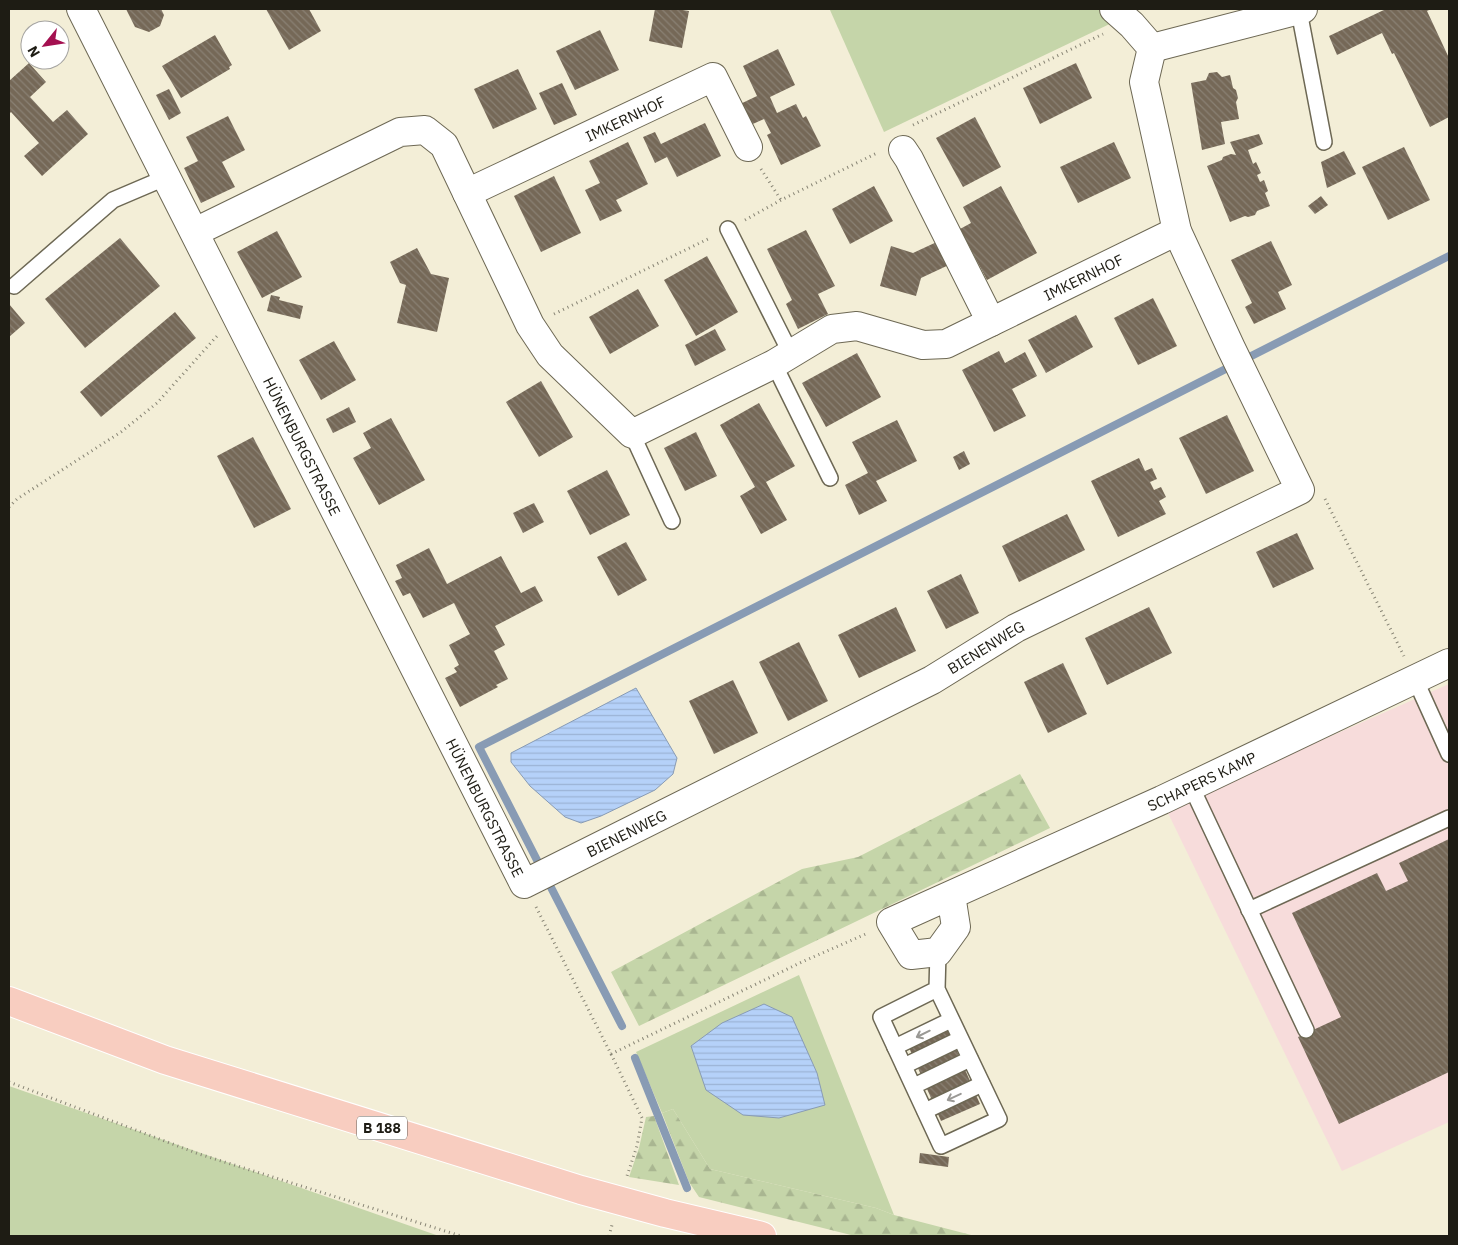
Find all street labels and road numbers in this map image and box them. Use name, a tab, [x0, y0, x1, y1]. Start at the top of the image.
street label: IMKERNHOF	[582, 91, 668, 145]
street label: IMKERNHOF	[1040, 249, 1126, 304]
street label: HÜNENBURGSTRASSE	[259, 374, 345, 519]
street label: BIENENWEG	[944, 616, 1027, 678]
street label: HÜNENBURGSTRASSE	[442, 735, 528, 880]
street label: SCHAPERS KAMP	[1144, 747, 1259, 815]
street label: BIENENWEG	[583, 805, 669, 861]
road number: B 188	[357, 1116, 407, 1140]

